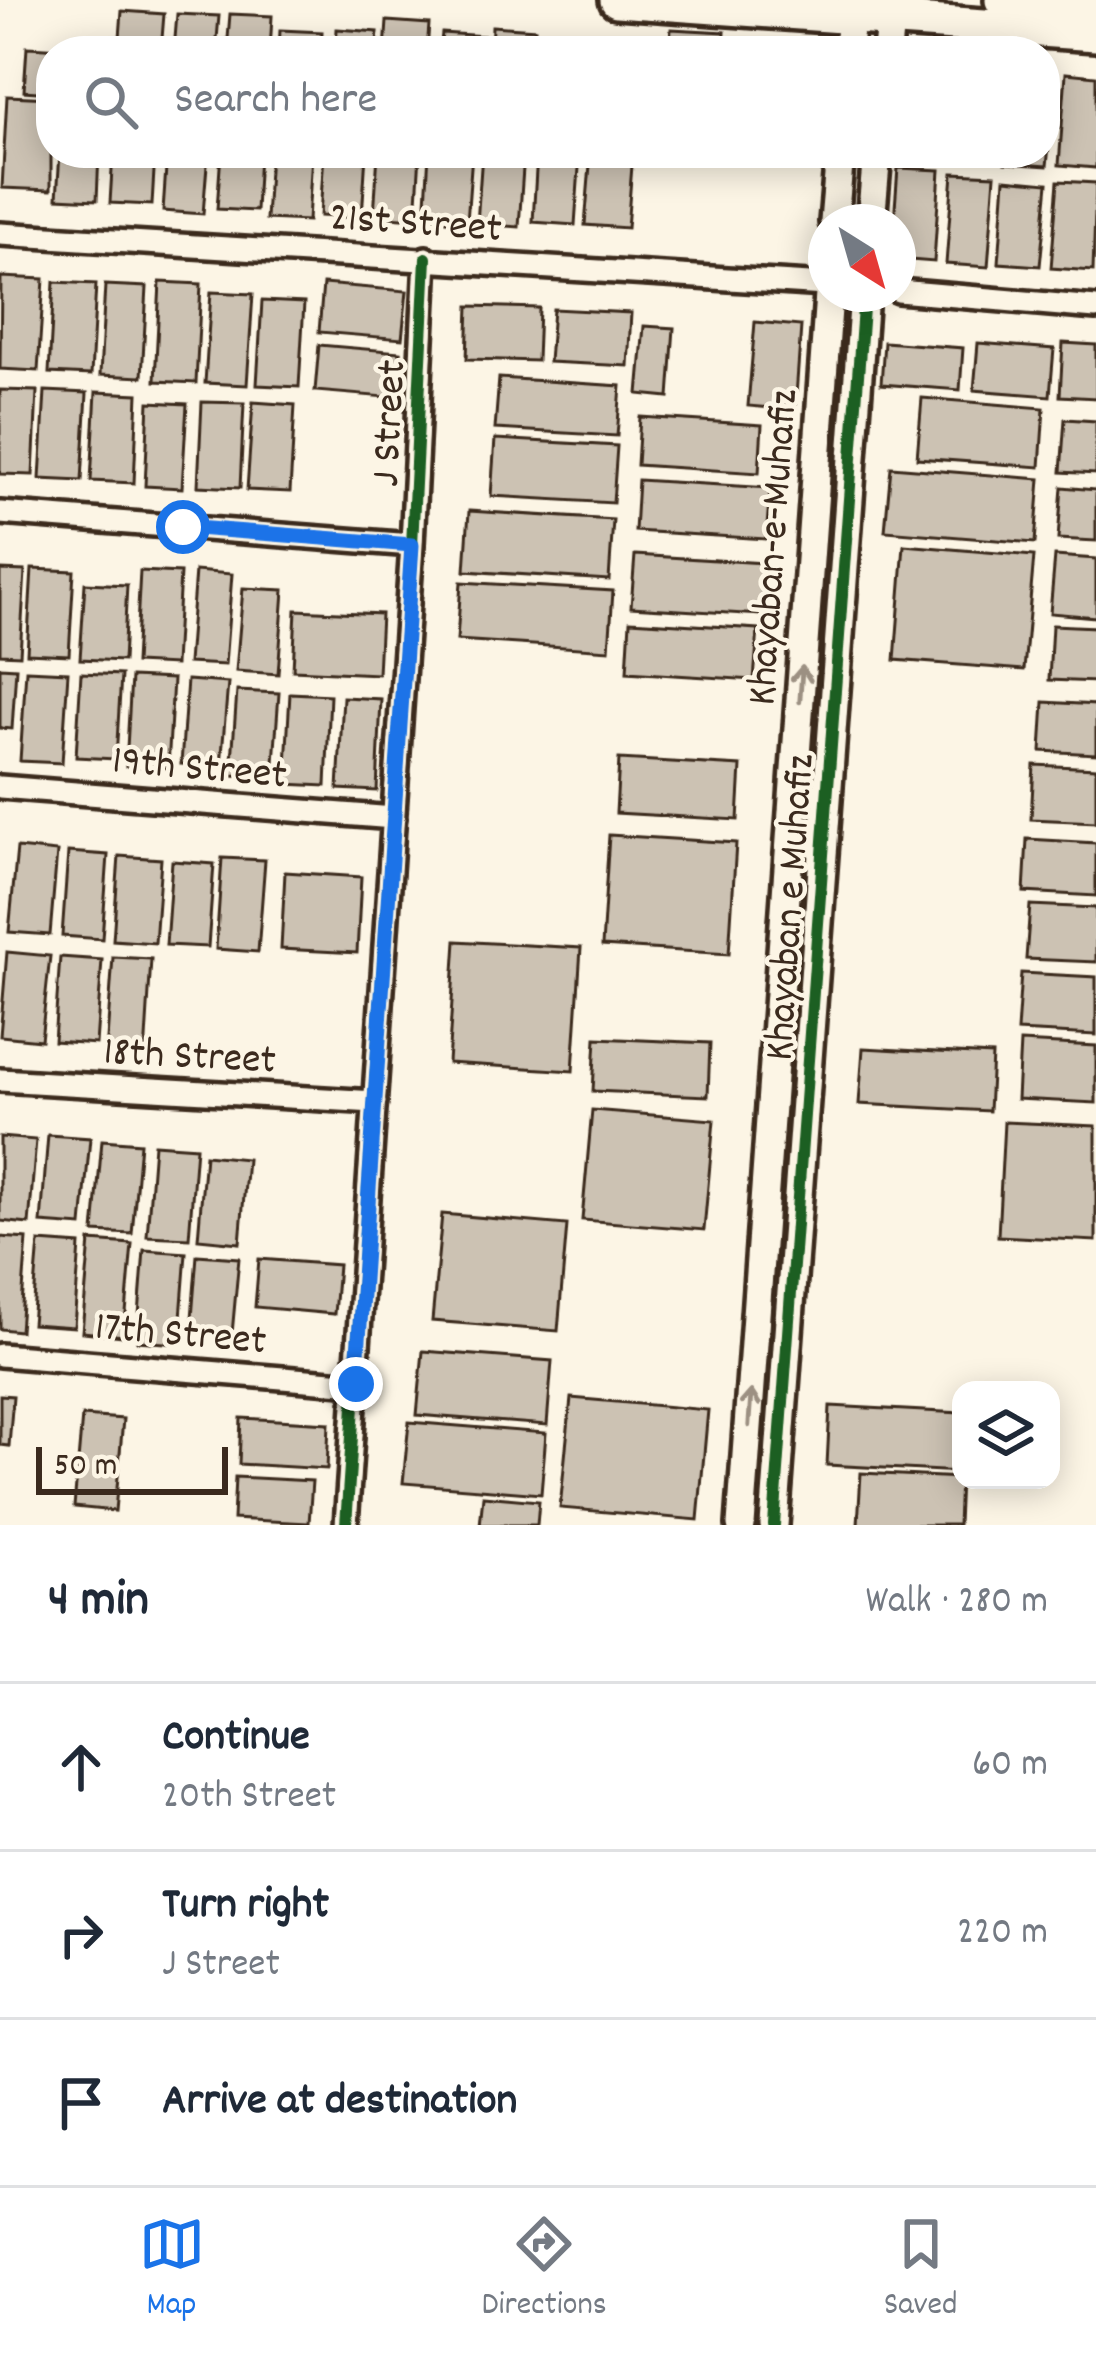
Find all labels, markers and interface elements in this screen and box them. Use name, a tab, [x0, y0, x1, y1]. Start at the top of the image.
search box	[36, 36, 1060, 168]
icon: search	[78, 69, 144, 135]
text: Search here	[174, 70, 377, 134]
street label: 21st Street	[327, 190, 504, 262]
north arrow	[808, 204, 916, 312]
street label: J Street	[359, 358, 425, 488]
street label: Khayaban-e-Muhafiz	[735, 387, 817, 707]
route start	[156, 500, 210, 554]
one-way arrow	[790, 665, 813, 704]
street label: 19th Street	[110, 733, 289, 808]
street label: Khayaban e Muhafiz	[752, 752, 834, 1063]
street label: 18th Street	[102, 1025, 277, 1093]
street label: 17th Street	[92, 1300, 269, 1374]
route end	[329, 1357, 383, 1411]
map controls	[952, 1381, 1060, 1489]
button: layers	[952, 1381, 1060, 1489]
one-way arrow	[738, 1389, 761, 1428]
scale bar	[36, 1441, 228, 1494]
text: 50 m	[54, 1444, 118, 1491]
text: 4 min	[48, 1567, 149, 1639]
text: Walk · 280 m	[866, 1576, 1048, 1631]
text: Continue	[162, 1707, 310, 1771]
icon: ahead	[48, 1734, 114, 1800]
text: 60 m	[972, 1739, 1048, 1794]
text: 20th Street	[162, 1771, 336, 1826]
text: Turn right	[162, 1875, 329, 1939]
icon: right	[48, 1902, 114, 1968]
text: 220 m	[957, 1907, 1048, 1962]
text: J Street	[162, 1939, 280, 1994]
icon: arrive	[48, 2070, 114, 2136]
text: Arrive at destination	[162, 2071, 517, 2135]
tab: Map	[139, 2211, 205, 2330]
tab: Directions	[482, 2211, 607, 2330]
tab: Saved	[884, 2211, 957, 2330]

